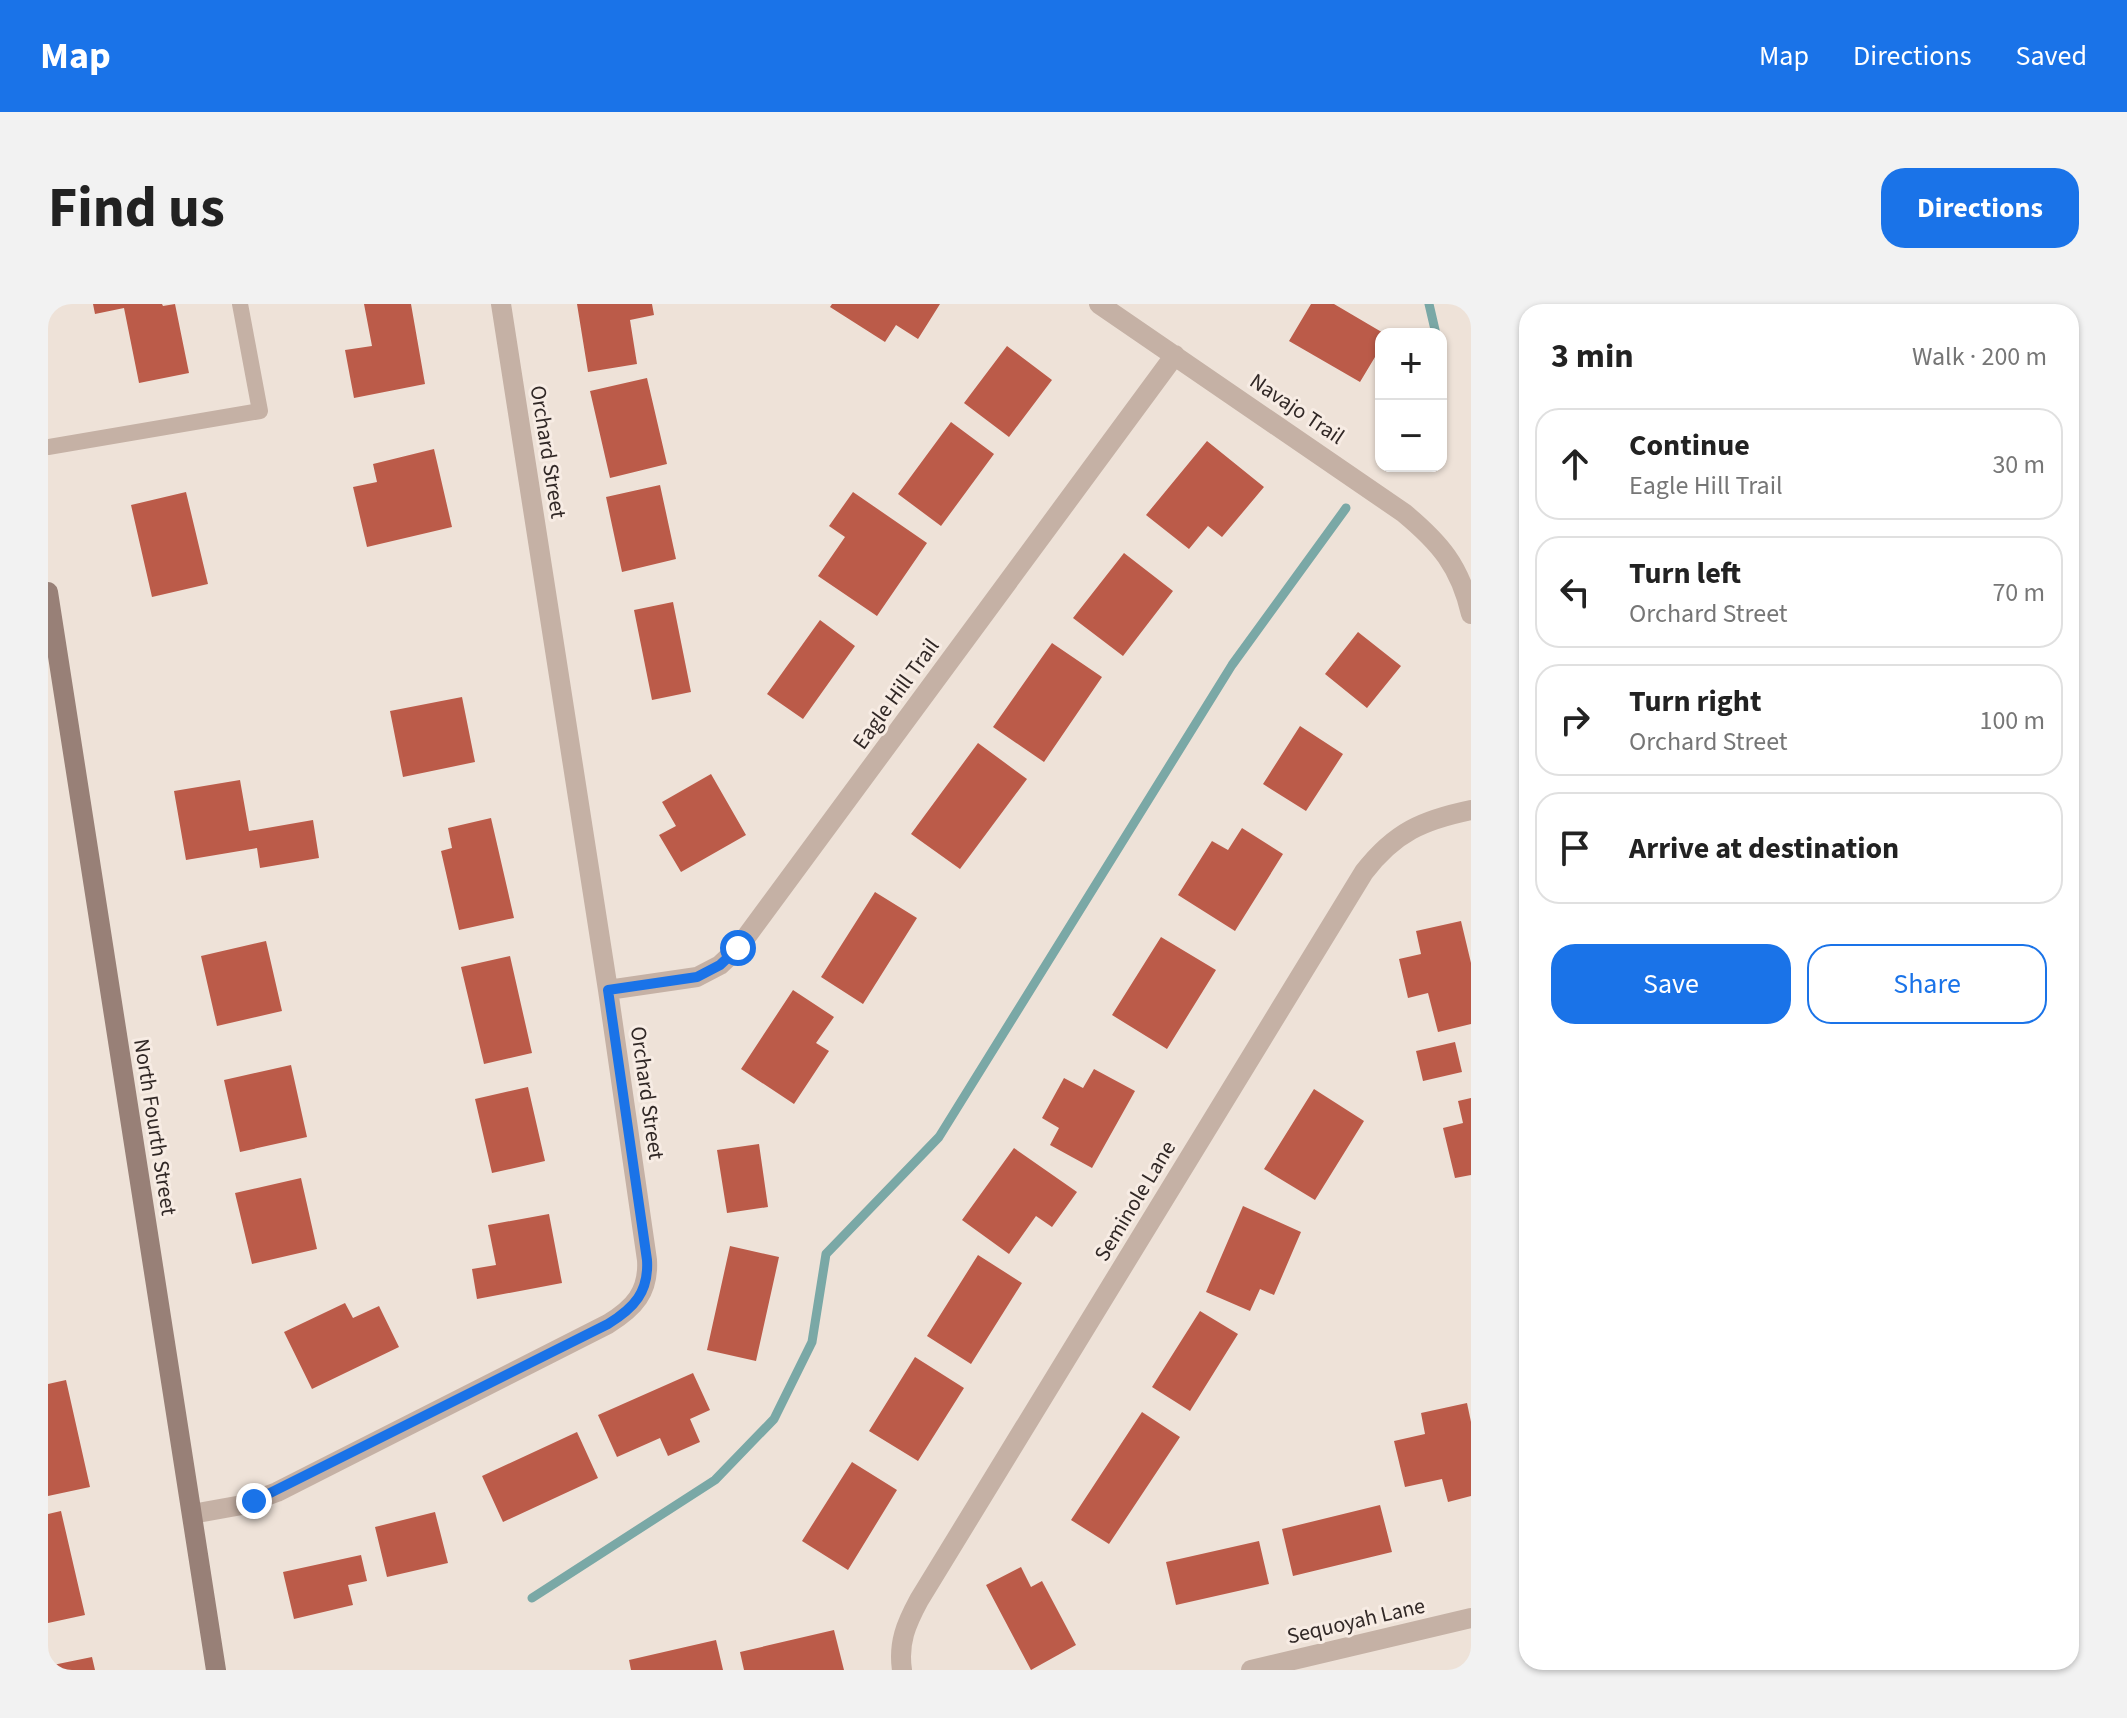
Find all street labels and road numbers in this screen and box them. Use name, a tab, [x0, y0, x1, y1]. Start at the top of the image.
street label: Navajo Trail	[1243, 366, 1351, 452]
street label: Orchard Street	[522, 383, 574, 521]
street label: Eagle Hill Trail	[845, 632, 947, 756]
street label: Orchard Street	[622, 1024, 672, 1162]
street label: North Fourth Street	[125, 1036, 185, 1218]
street label: Seminole Lane	[1086, 1134, 1184, 1267]
street label: Sequoyah Lane	[1284, 1590, 1428, 1652]

